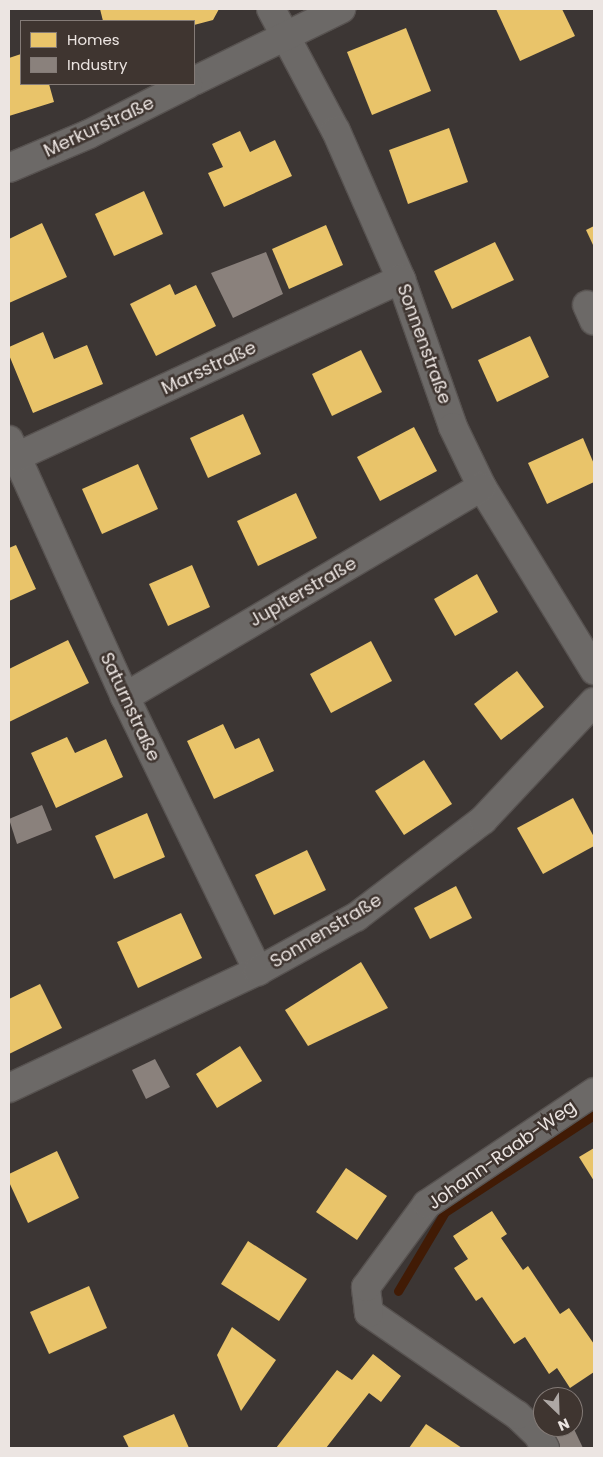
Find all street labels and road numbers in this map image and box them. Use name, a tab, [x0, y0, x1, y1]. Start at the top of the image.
street label: Merkurstraße	[40, 92, 158, 162]
street label: Sonnenstraße	[392, 281, 456, 407]
street label: Marsstraße	[158, 337, 260, 399]
street label: Jupiterstraße	[245, 553, 361, 631]
street label: Saturnstraße	[95, 649, 165, 765]
street label: Sonnenstraße	[266, 889, 386, 973]
street label: Johann-Raab-Weg	[424, 1096, 580, 1214]

